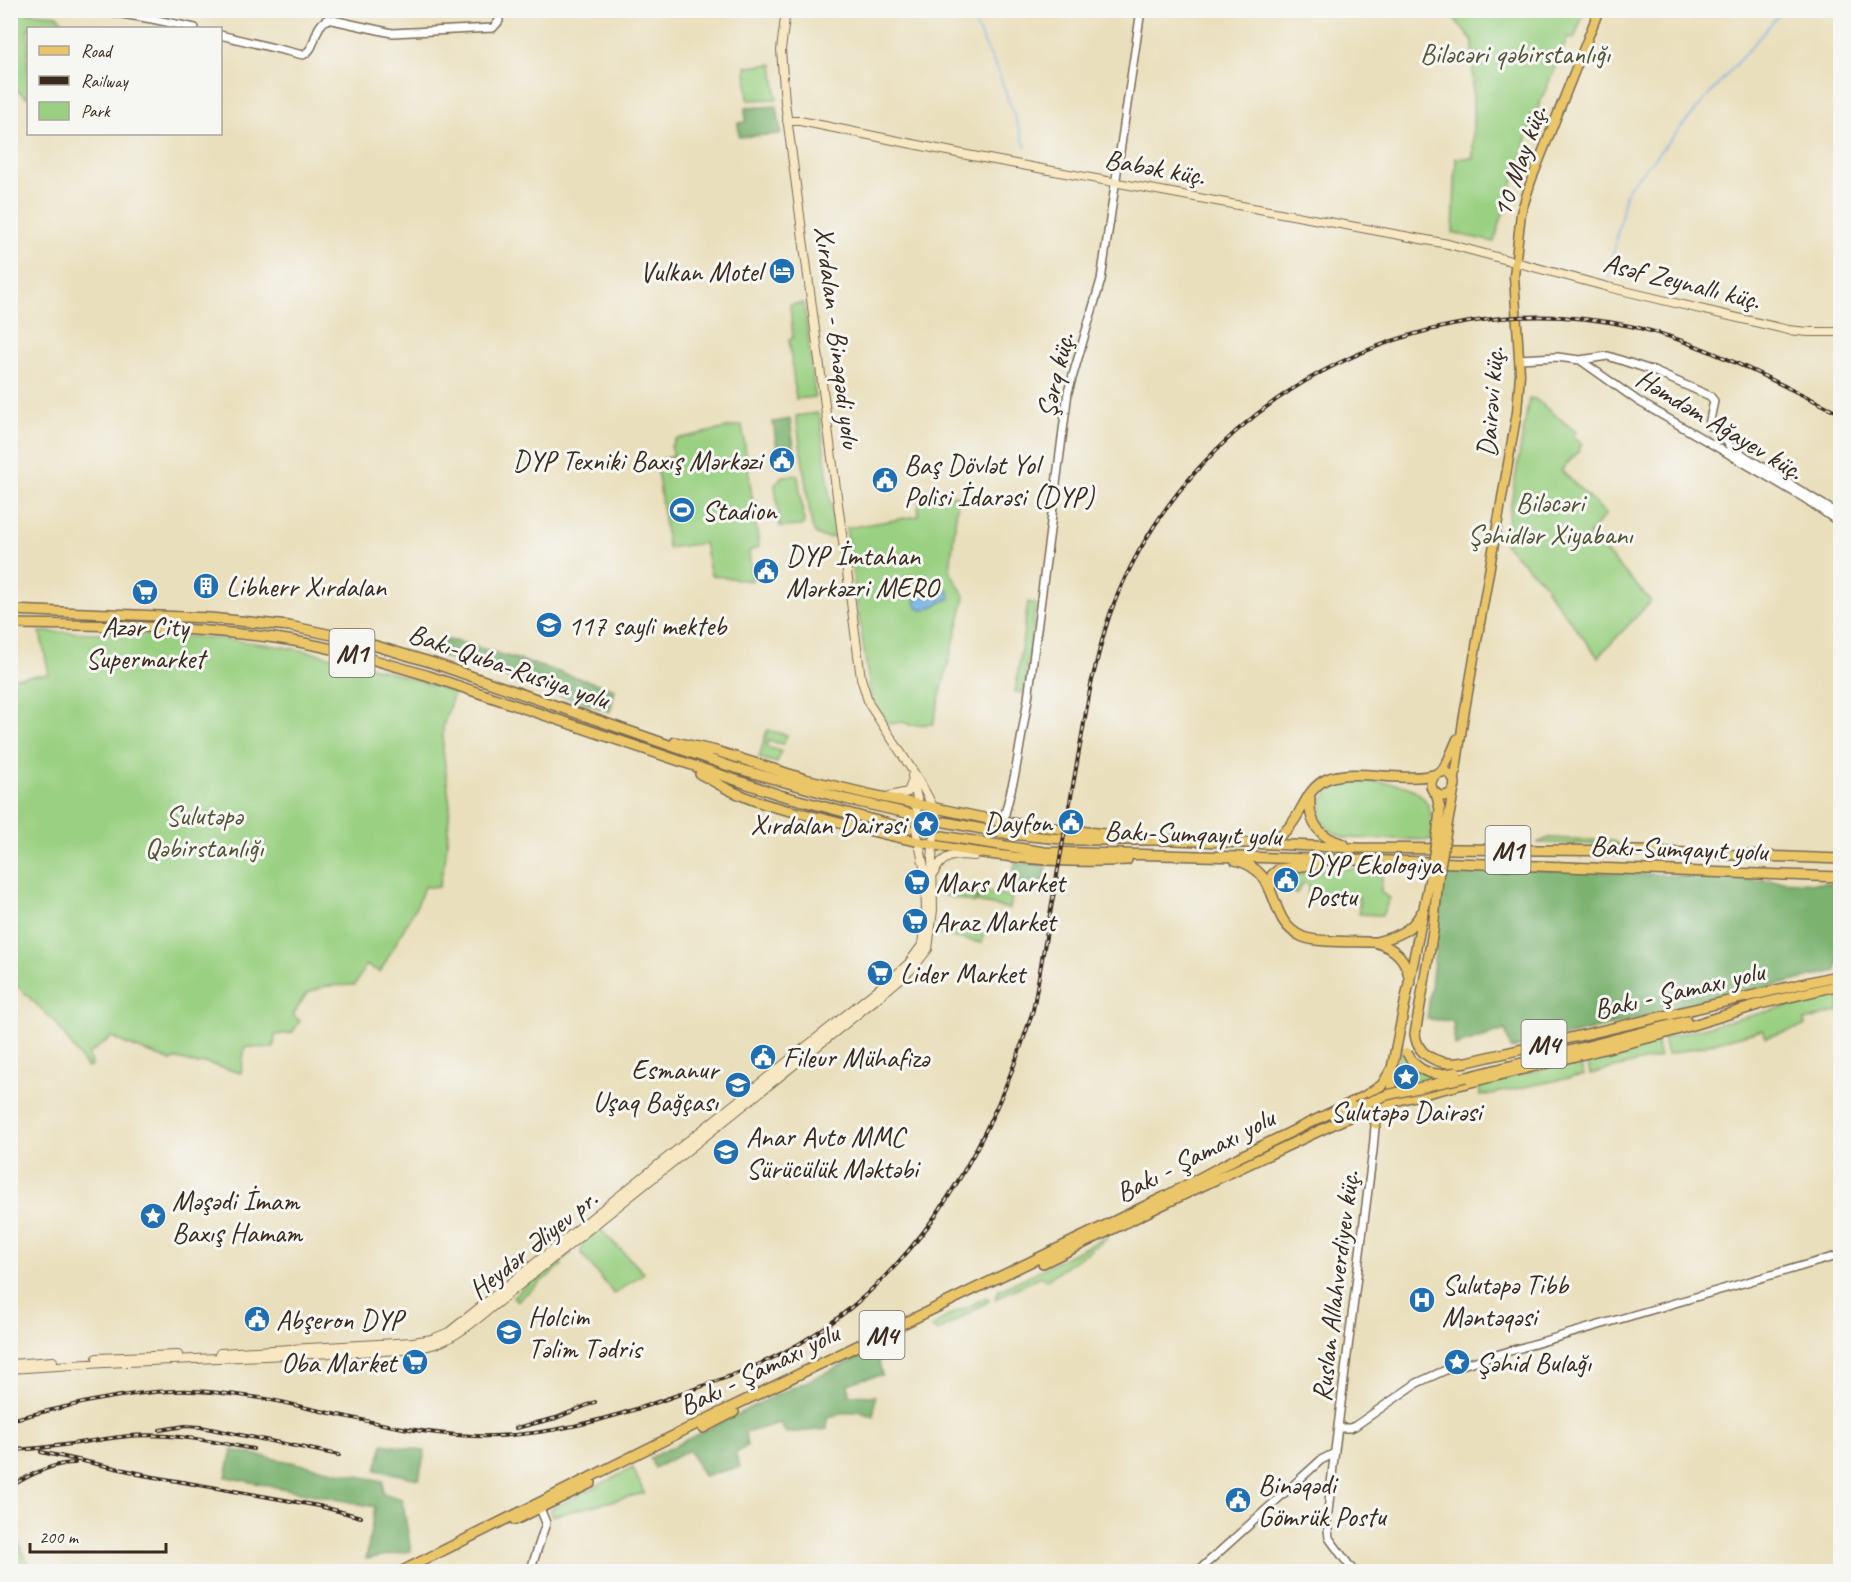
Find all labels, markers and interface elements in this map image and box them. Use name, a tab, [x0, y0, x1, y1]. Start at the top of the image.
legend	[27, 27, 222, 135]
park label: Biləcəri qəbirstanlığı	[1420, 36, 1612, 71]
text: Road	[81, 40, 114, 62]
text: Railway	[81, 70, 129, 92]
text: Park	[81, 100, 111, 122]
street label: 10 May küç.	[1484, 100, 1555, 222]
street label: Babək küç.	[1102, 141, 1208, 193]
street label: Xırdalan - Binəqədi yolu	[807, 224, 869, 452]
street label: Asəf Zeynallı küç.	[1600, 245, 1765, 318]
place label: Vulkan Motel	[640, 254, 767, 289]
hotel icon: Vulkan Motel	[767, 256, 797, 286]
street label: Şərq küç.	[1028, 329, 1082, 421]
street label: Dairəvi küç.	[1469, 345, 1511, 458]
street label: Həmdəm Ağayev küç.	[1630, 360, 1811, 488]
place label: DYP Texniki Baxış Mərkəzi	[513, 443, 766, 478]
public building icon: DYP Texniki Baxış Mərkəzi	[767, 445, 797, 475]
place label: Baş Dövlət Yol Polisi İdarəsi (DYP)	[904, 447, 1095, 514]
public building icon: Baş Dövlət Yol Polisi İdarəsi (DYP)	[870, 465, 900, 495]
park label: Biləcəri Şəhidlər Xiyabanı	[1467, 485, 1634, 552]
place label: Stadion	[702, 493, 778, 528]
sports icon: Stadion	[667, 495, 697, 525]
place label: DYP İmtahan Mərkəzri MERO	[786, 538, 941, 605]
public building icon: DYP İmtahan Mərkəzri MERO	[751, 556, 781, 586]
place label: Libherr Xırdalan	[226, 569, 388, 604]
building icon: Libherr Xırdalan	[191, 571, 221, 601]
supermarket icon: Azər City Supermarket	[130, 577, 160, 607]
place label: 117 sayli mekteb	[568, 608, 728, 643]
place label: Azər City Supermarket	[85, 609, 208, 676]
school or university icon: 117 sayli mekteb	[534, 610, 564, 640]
street label: Bakı-Quba-Rusiya yolu	[404, 615, 615, 717]
road number: M1	[330, 629, 374, 677]
park label: Sulutəpə Qəbirstanlığı	[145, 798, 265, 865]
place label: Dayfon	[984, 805, 1053, 840]
place label: Xırdalan Dairəsi	[751, 807, 910, 842]
public building icon: Dayfon	[1056, 807, 1086, 837]
place icon: Xırdalan Dairəsi	[911, 809, 941, 839]
street label: Bakı-Sumqayıt yolu	[1104, 812, 1284, 854]
road number: M1	[1486, 826, 1530, 874]
street label: Bakı-Sumqayıt yolu	[1590, 827, 1770, 869]
place label: DYP Ekologiya Postu	[1306, 847, 1443, 914]
place label: Mars Market	[936, 865, 1068, 900]
public building icon: DYP Ekologiya Postu	[1271, 865, 1301, 895]
supermarket icon: Mars Market	[902, 867, 932, 897]
place label: Araz Market	[934, 904, 1058, 939]
supermarket icon: Araz Market	[900, 906, 930, 936]
street label: Bakı - Şamaxı yolu	[1590, 953, 1769, 1027]
place label: Lider Market	[900, 956, 1028, 991]
supermarket icon: Lider Market	[865, 958, 895, 988]
road number: M4	[1522, 1020, 1566, 1068]
place label: Fileur Mühafizə	[783, 1040, 931, 1075]
public building icon: Fileur Mühafizə	[748, 1042, 778, 1072]
place label: Esmanur Uşaq Bağçası	[593, 1052, 721, 1119]
place icon: Sulutəpə Dairəsi	[1391, 1062, 1421, 1092]
school or university icon: Esmanur Uşaq Bağçası	[723, 1070, 753, 1100]
place label: Sulutəpə Dairəsi	[1330, 1094, 1485, 1129]
street label: Bakı - Şamaxı yolu	[1110, 1099, 1282, 1210]
place label: Anar Avto MMC Sürücülük Məktəbi	[746, 1119, 922, 1186]
school or university icon: Anar Avto MMC Sürücülük Məktəbi	[711, 1137, 741, 1167]
street label: Ruslan Allahverdiyev küç.	[1303, 1168, 1367, 1404]
street label: Heydər Əliyev pr.	[461, 1181, 605, 1307]
place label: Məşədi İmam Baxış Hamam	[172, 1183, 304, 1250]
place icon: Məşədi İmam Baxış Hamam	[138, 1201, 168, 1231]
place label: Sulutəpə Tibb Məntəqəsi	[1442, 1267, 1570, 1334]
hospital icon: Sulutəpə Tibb Məntəqəsi	[1407, 1285, 1437, 1315]
place label: Holcim Təlim Tədris	[528, 1299, 644, 1366]
place label: Abşeron DYP	[276, 1302, 406, 1337]
public building icon: Abşeron DYP	[242, 1304, 272, 1334]
road number: M4	[860, 1311, 904, 1359]
street label: Bakı - Şamaxı yolu	[673, 1314, 846, 1423]
school or university icon: Holcim Təlim Tədris	[494, 1317, 524, 1347]
place label: Oba Market	[281, 1345, 399, 1380]
place label: Şəhid Bulağı	[1476, 1345, 1593, 1380]
supermarket icon: Oba Market	[400, 1347, 430, 1377]
place icon: Şəhid Bulağı	[1442, 1347, 1472, 1377]
place label: Binəqədi Gömrük Postu	[1258, 1467, 1387, 1534]
public building icon: Binəqədi Gömrük Postu	[1223, 1485, 1253, 1515]
scale bar	[30, 1516, 166, 1554]
text: 200 m	[39, 1526, 80, 1548]

